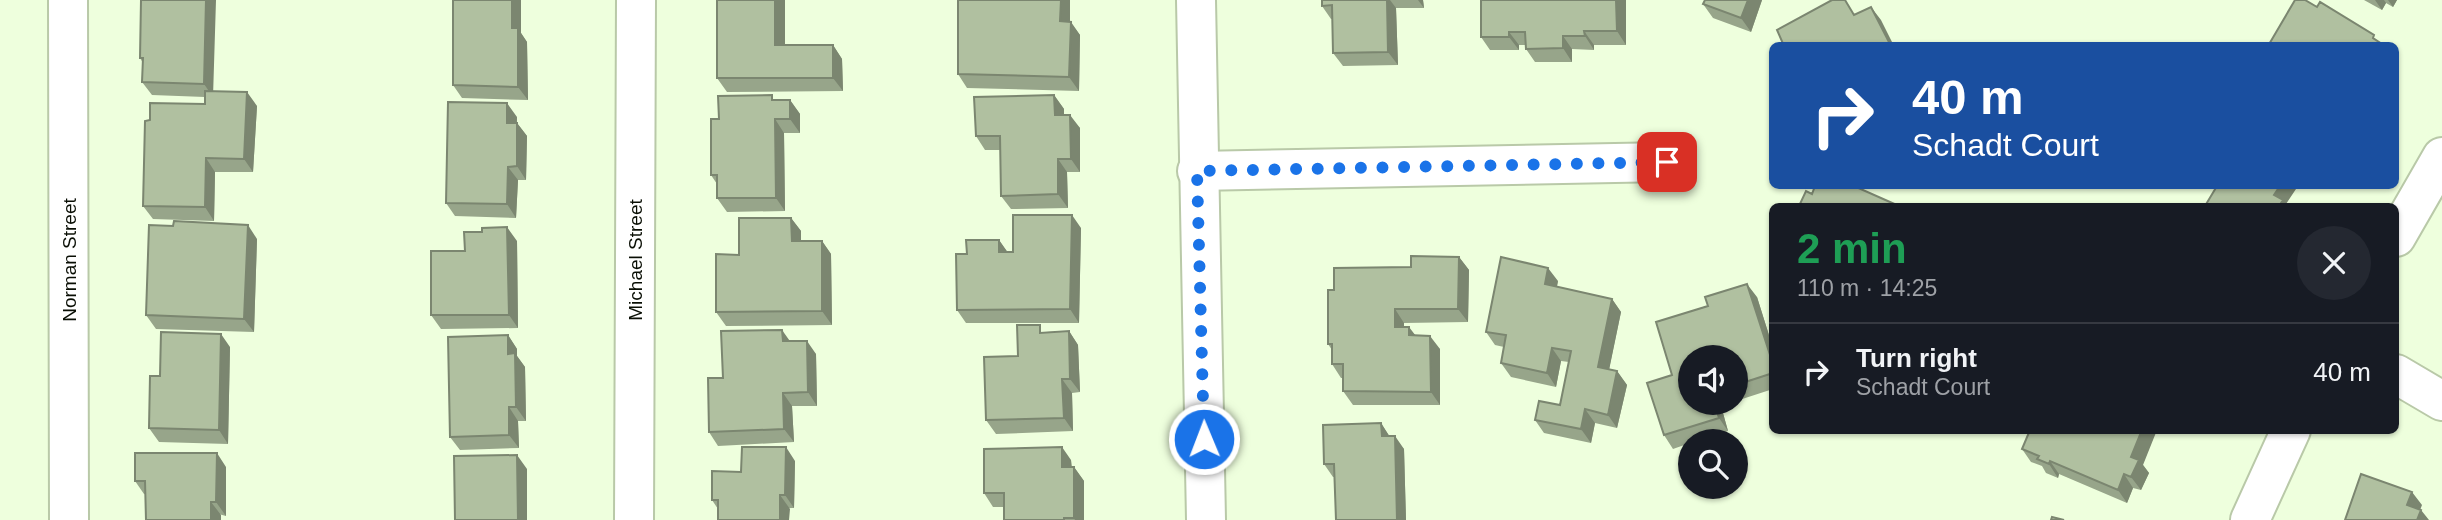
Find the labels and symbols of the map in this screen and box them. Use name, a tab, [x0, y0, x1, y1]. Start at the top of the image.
pin	[1637, 132, 1697, 192]
street label: Norman Street	[59, 198, 80, 322]
street label: Michael Street	[625, 199, 646, 321]
position arrow	[1167, 402, 1241, 476]

